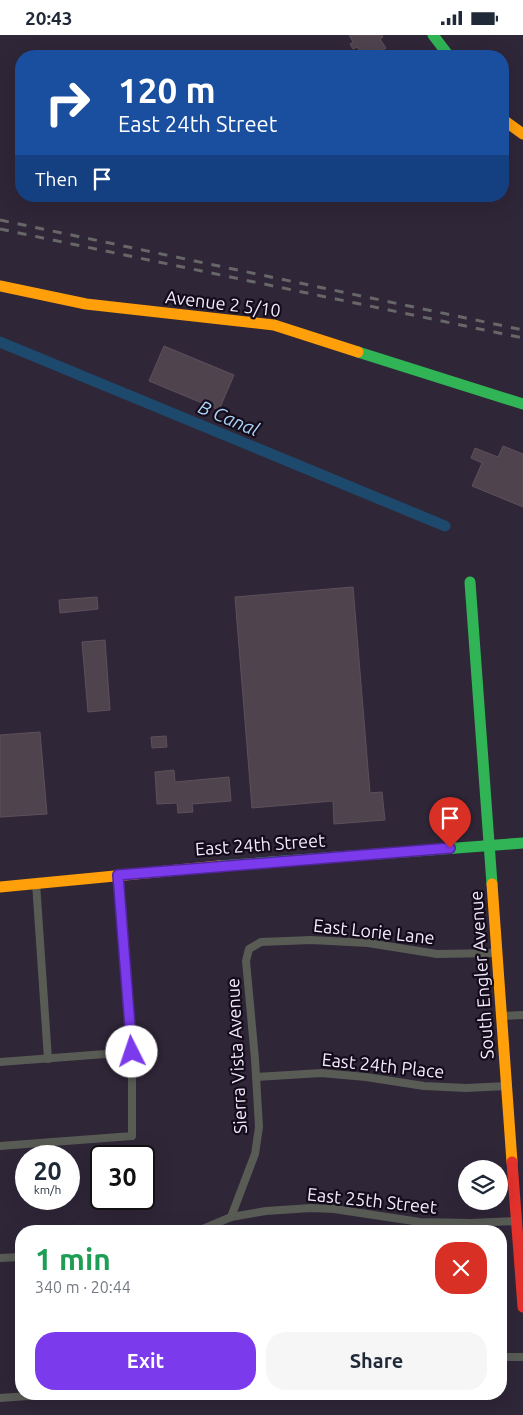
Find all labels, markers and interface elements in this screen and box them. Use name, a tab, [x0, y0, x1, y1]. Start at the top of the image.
text: 20:43	[25, 7, 73, 29]
icon: right	[35, 70, 100, 135]
text: 120 m	[118, 70, 216, 110]
text: East 24th Street	[118, 111, 277, 136]
icon: arrive	[88, 165, 116, 193]
text: Then	[35, 168, 78, 190]
street label: Avenue 2 5/10	[164, 286, 282, 320]
water label: B Canal	[195, 395, 263, 441]
pin	[429, 797, 471, 848]
icon: arrive	[436, 804, 464, 832]
street label: East 24th Street	[194, 829, 326, 859]
street label: South Engler Avenue	[465, 890, 497, 1060]
street label: East Lorie Lane	[312, 915, 436, 947]
street label: Sierra Vista Avenue	[222, 978, 250, 1134]
position arrow	[105, 1025, 157, 1077]
street label: East 24th Place	[321, 1049, 445, 1081]
speed limit sign: 30	[90, 1145, 155, 1210]
text: 20	[33, 1157, 62, 1185]
map controls	[458, 1160, 508, 1210]
button: layers	[458, 1160, 508, 1210]
text: km/h	[34, 1183, 61, 1196]
street label: East 25th Street	[306, 1183, 438, 1217]
text: 1 min	[35, 1242, 111, 1276]
button: close	[435, 1242, 487, 1294]
text: 340 m · 20:44	[35, 1278, 131, 1296]
button: Exit	[35, 1332, 256, 1390]
button: Share	[266, 1332, 487, 1390]

